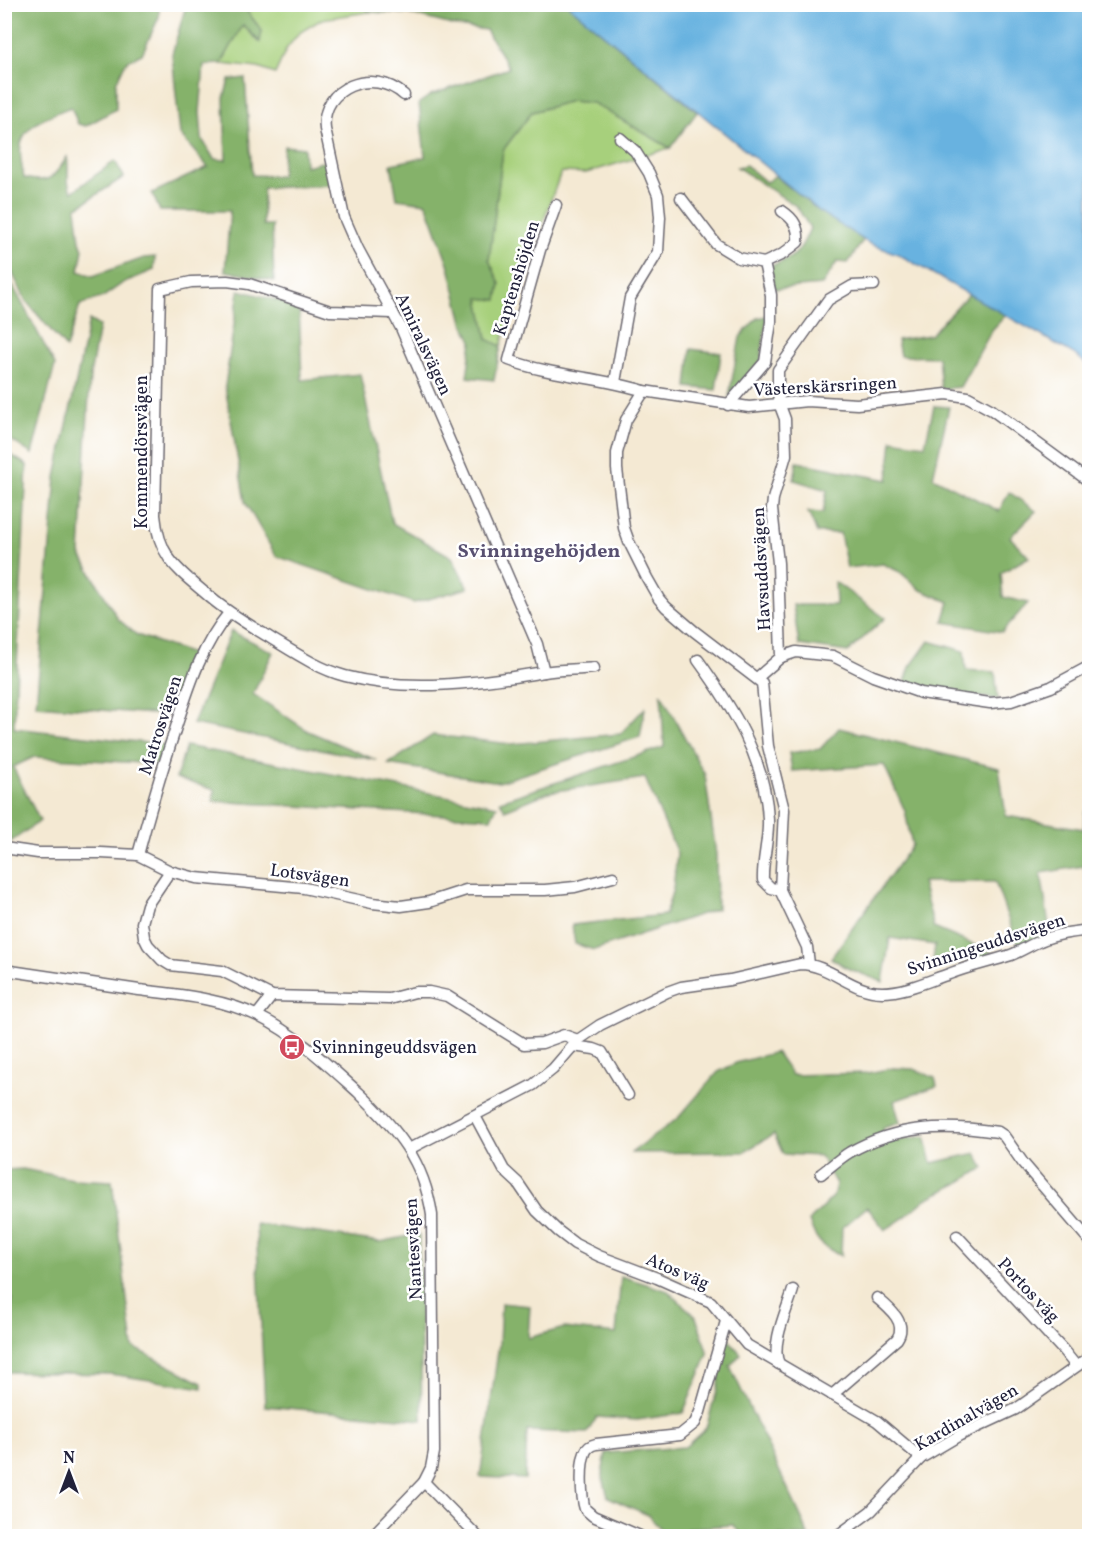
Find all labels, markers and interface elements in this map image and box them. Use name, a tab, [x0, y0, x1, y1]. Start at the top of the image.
street label: Kaptenshöjden	[488, 217, 547, 339]
street label: Amiralsvägen	[388, 289, 457, 400]
street label: Västerskärsringen	[753, 371, 898, 404]
street label: Kommendörsvägen	[130, 375, 155, 529]
street label: Havsuddsvägen	[747, 506, 778, 631]
district label: Svinningehöjden	[457, 538, 621, 566]
street label: Matrosvägen	[134, 672, 189, 778]
street label: Lotsvägen	[268, 859, 352, 894]
street label: Svinningeuddsvägen	[904, 908, 1069, 983]
bus stop icon: Svinningeuddsvägen	[277, 1032, 307, 1062]
place label: Svinningeuddsvägen	[312, 1036, 477, 1061]
street label: Nantesvägen	[399, 1197, 430, 1301]
street label: Atos väg	[642, 1248, 713, 1297]
street label: Portos väg	[991, 1253, 1065, 1329]
street label: Kardinalvägen	[910, 1378, 1024, 1458]
north arrow	[39, 1442, 99, 1502]
text: N	[63, 1448, 75, 1470]

